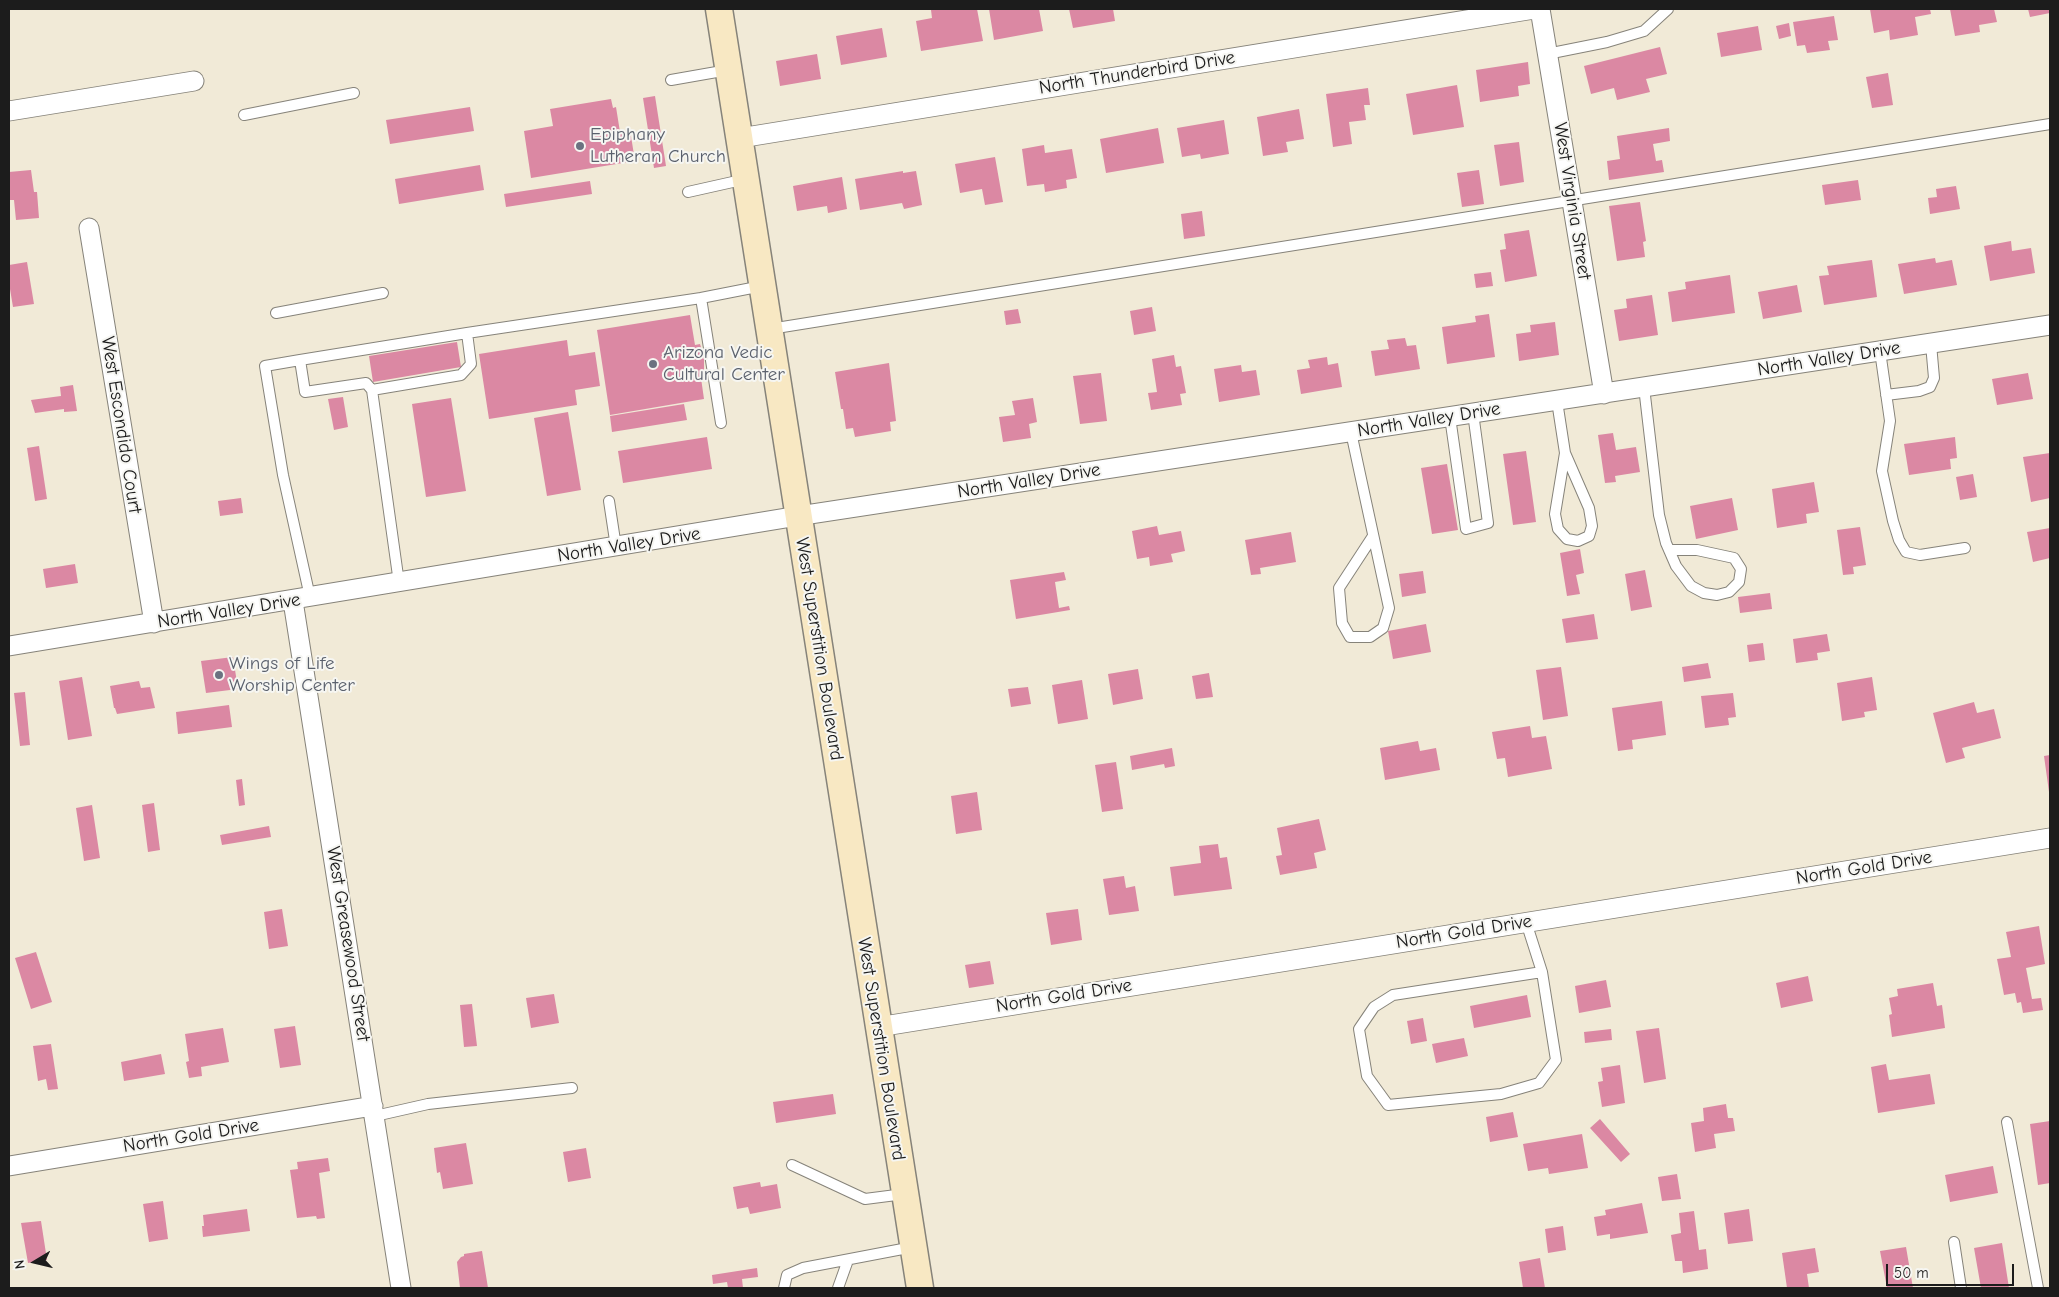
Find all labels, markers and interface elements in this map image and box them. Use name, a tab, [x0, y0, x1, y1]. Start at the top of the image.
street label: North Thunderbird Drive	[1037, 46, 1237, 100]
street label: West Virginia Street	[1548, 121, 1596, 281]
place label: Epiphany Lutheran Church	[590, 124, 726, 168]
marker: Epiphany Lutheran Church	[574, 140, 586, 152]
street label: West Escondido Court	[96, 335, 146, 515]
street label: North Valley Drive	[1756, 336, 1902, 382]
place label: Arizona Vedic Cultural Center	[663, 342, 785, 386]
marker: Arizona Vedic Cultural Center	[647, 358, 659, 370]
street label: North Valley Drive	[1356, 397, 1502, 443]
street label: North Valley Drive	[956, 458, 1102, 504]
street label: North Valley Drive	[556, 522, 702, 568]
street label: West Superstition Boulevard	[790, 536, 848, 762]
street label: North Valley Drive	[156, 588, 302, 634]
place label: Wings of Life Worship Center	[229, 653, 355, 697]
marker: Wings of Life Worship Center	[213, 669, 225, 681]
street label: West Greasewood Street	[321, 845, 375, 1043]
street label: North Gold Drive	[1794, 846, 1934, 890]
street label: North Gold Drive	[1394, 910, 1534, 954]
street label: West Superstition Boulevard	[852, 936, 910, 1162]
street label: North Gold Drive	[994, 974, 1134, 1018]
street label: North Gold Drive	[121, 1114, 261, 1158]
north arrow	[10, 1237, 60, 1287]
scale bar	[1889, 1254, 2016, 1286]
text: N	[11, 1259, 29, 1270]
text: 50 m	[1894, 1264, 1929, 1282]

